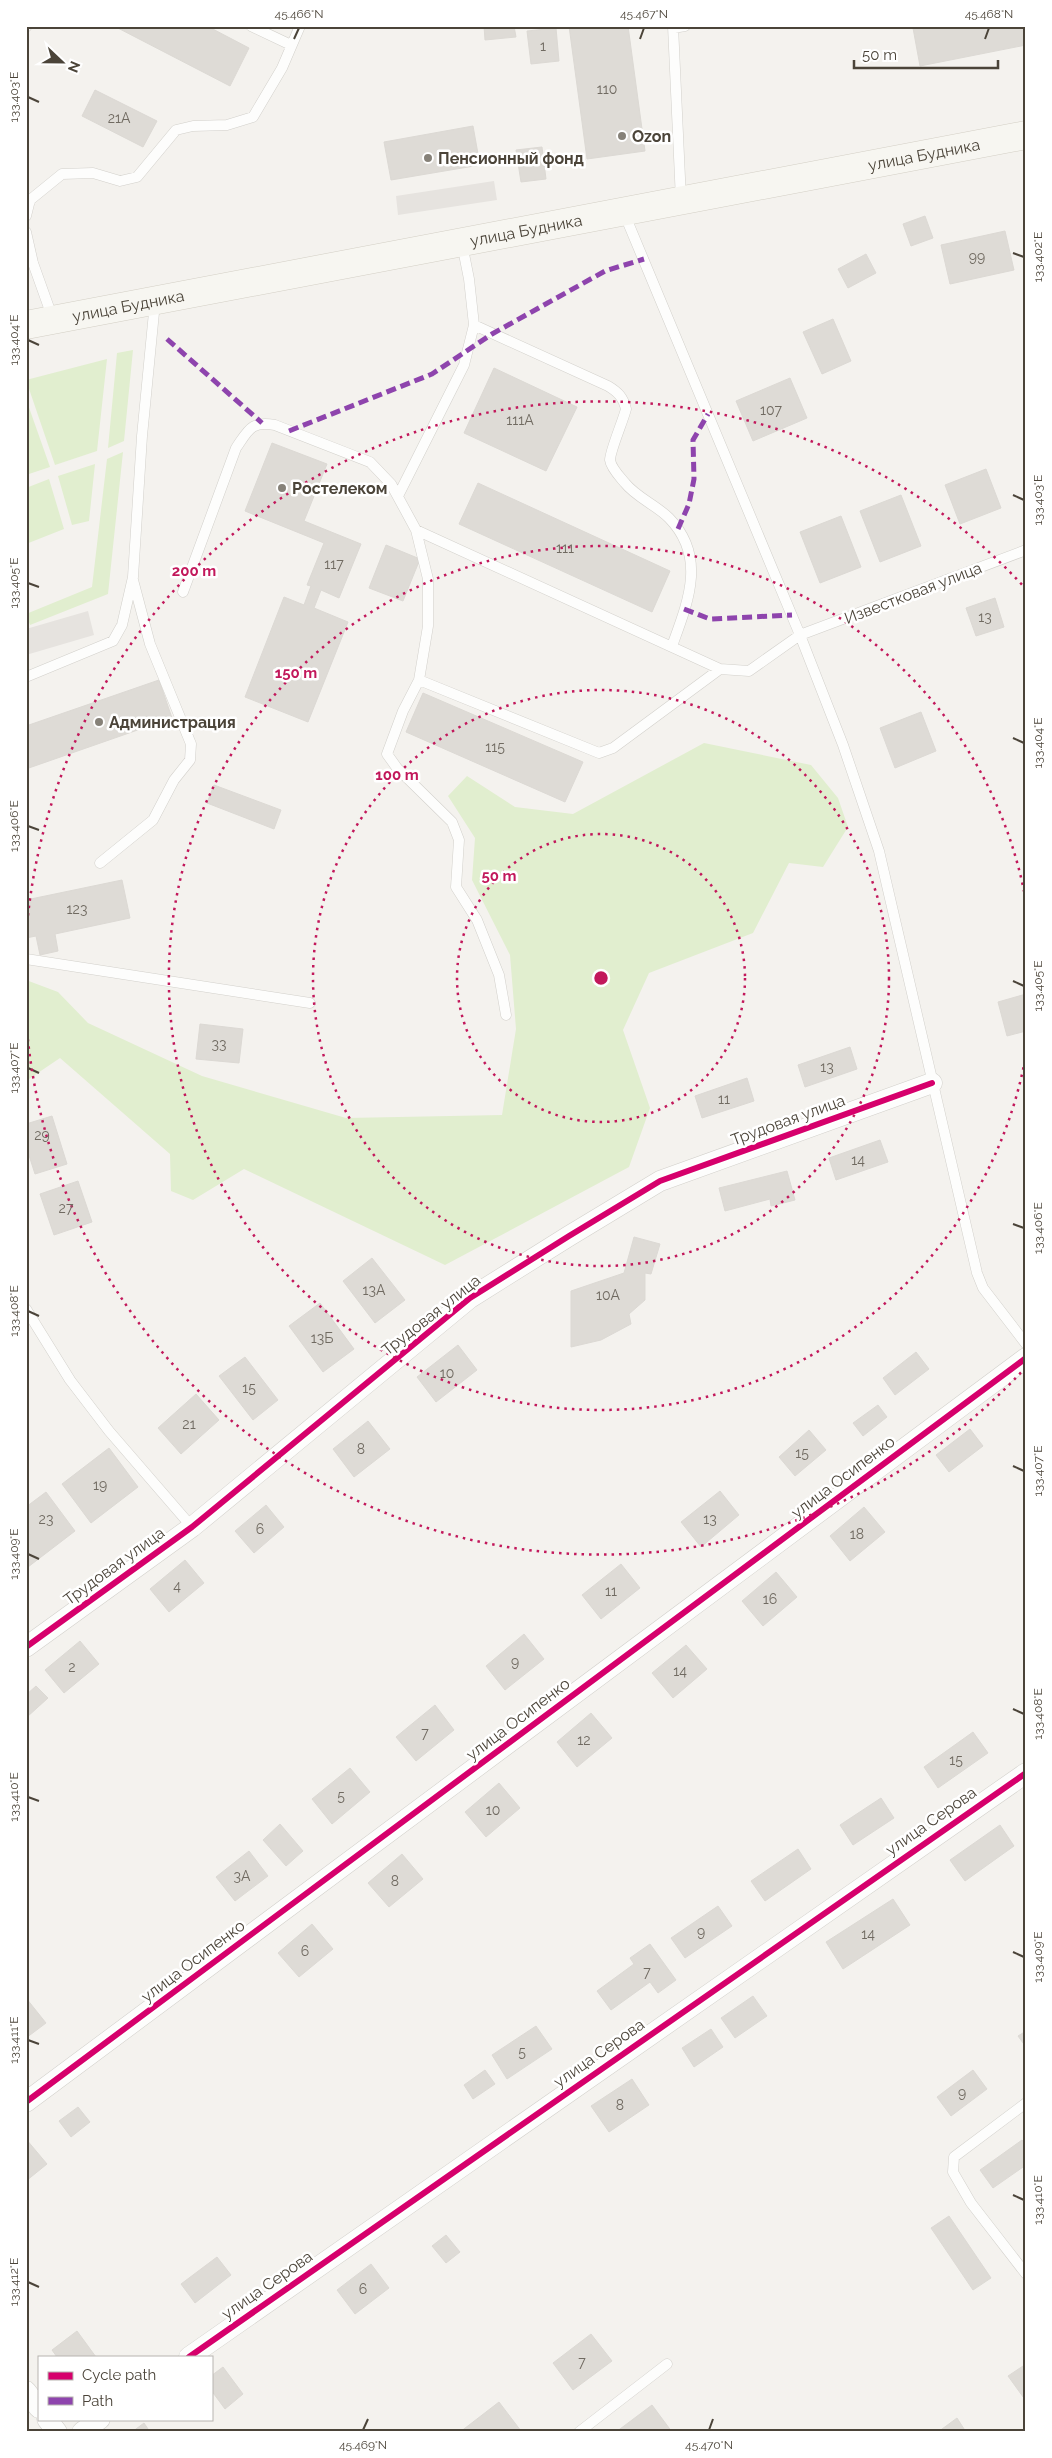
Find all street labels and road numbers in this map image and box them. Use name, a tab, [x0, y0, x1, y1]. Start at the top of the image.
street label: улица Будника	[866, 134, 982, 174]
street label: улица Будника	[468, 210, 584, 250]
street label: улица Будника	[71, 286, 186, 326]
street label: Известковая улица	[842, 558, 984, 628]
street label: Трудовая улица	[728, 1091, 848, 1149]
street label: Трудовая улица	[378, 1271, 484, 1359]
street label: улица Осипенко	[787, 1432, 899, 1522]
street label: Трудовая улица	[60, 1523, 168, 1609]
street label: улица Осипенко	[462, 1674, 574, 1764]
street label: улица Серова	[882, 1783, 980, 1859]
street label: улица Осипенко	[137, 1916, 249, 2006]
street label: улица Серова	[550, 2015, 648, 2091]
street label: улица Серова	[218, 2247, 316, 2323]

